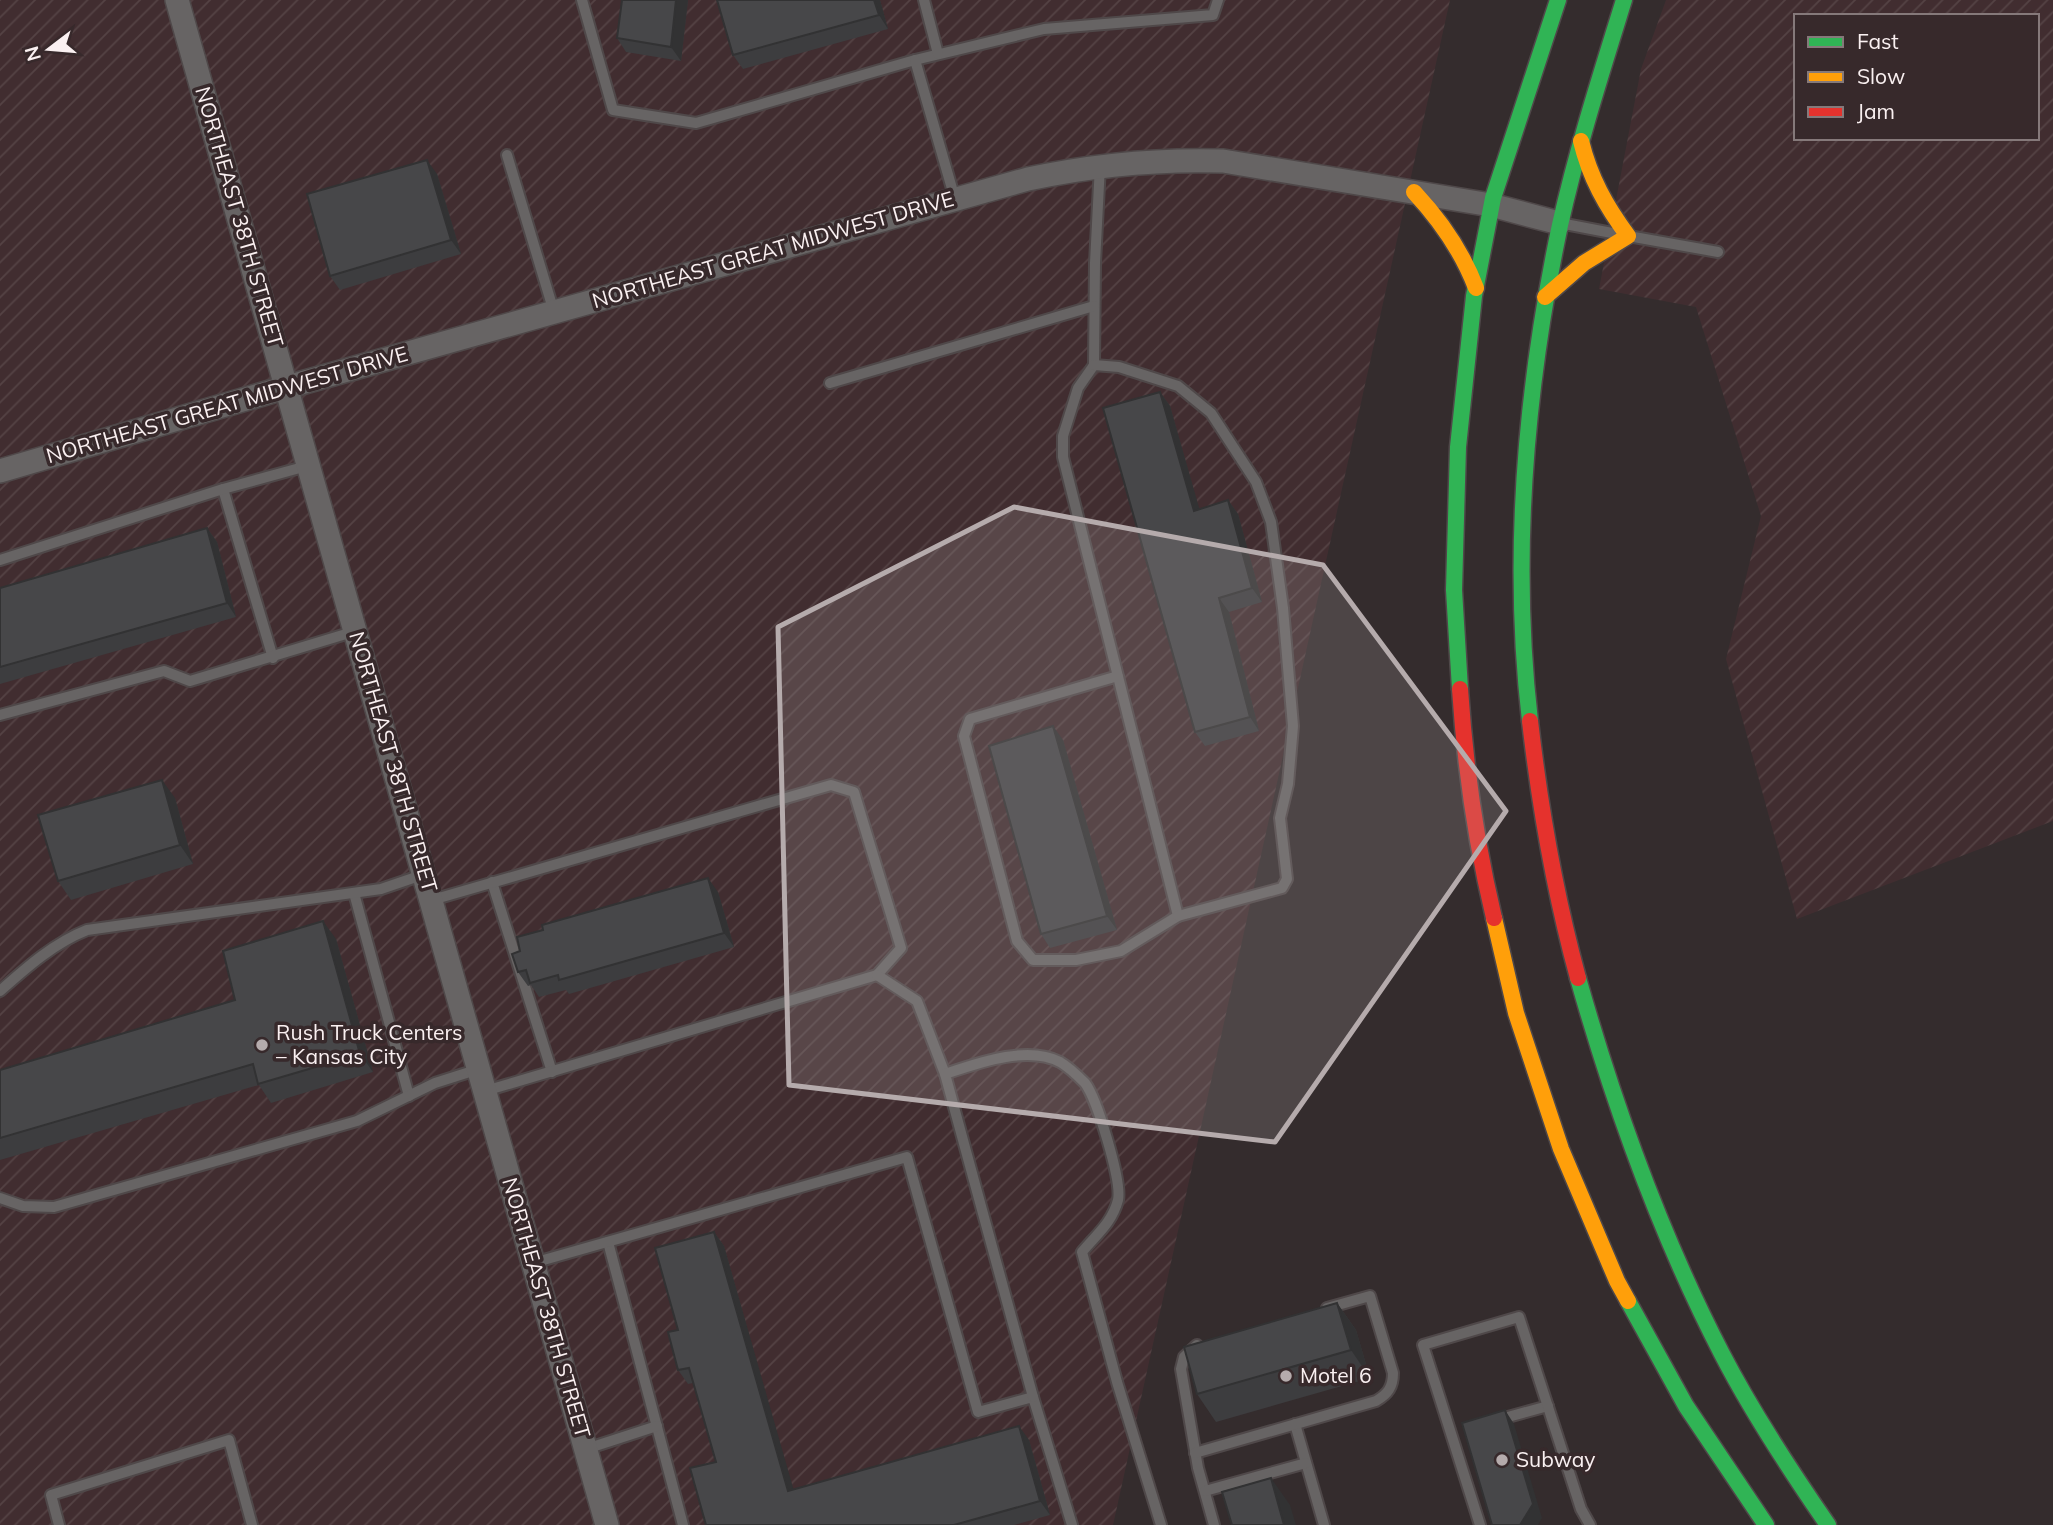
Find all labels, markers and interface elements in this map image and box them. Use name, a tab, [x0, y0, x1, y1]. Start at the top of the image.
north arrow	[14, 14, 84, 84]
legend	[1794, 14, 2039, 140]
text: Fast	[1857, 28, 1899, 54]
text: N	[19, 43, 46, 64]
text: Slow	[1857, 63, 1905, 89]
street label: NORTHEAST 38TH STREET	[190, 84, 290, 350]
text: Jam	[1857, 98, 1895, 124]
street label: NORTHEAST GREAT MIDWEST DRIVE	[589, 185, 956, 313]
street label: NORTHEAST GREAT MIDWEST DRIVE	[43, 340, 410, 468]
street label: NORTHEAST 38TH STREET	[344, 629, 444, 895]
place label: Rush Truck Centers – Kansas City	[276, 1019, 462, 1069]
marker: Rush Truck Centers – Kansas City	[254, 1037, 270, 1053]
street label: NORTHEAST 38TH STREET	[497, 1175, 597, 1441]
place label: Motel 6	[1300, 1362, 1372, 1388]
marker: Motel 6	[1278, 1368, 1294, 1384]
place label: Subway	[1516, 1446, 1595, 1472]
marker: Subway	[1494, 1452, 1510, 1468]

